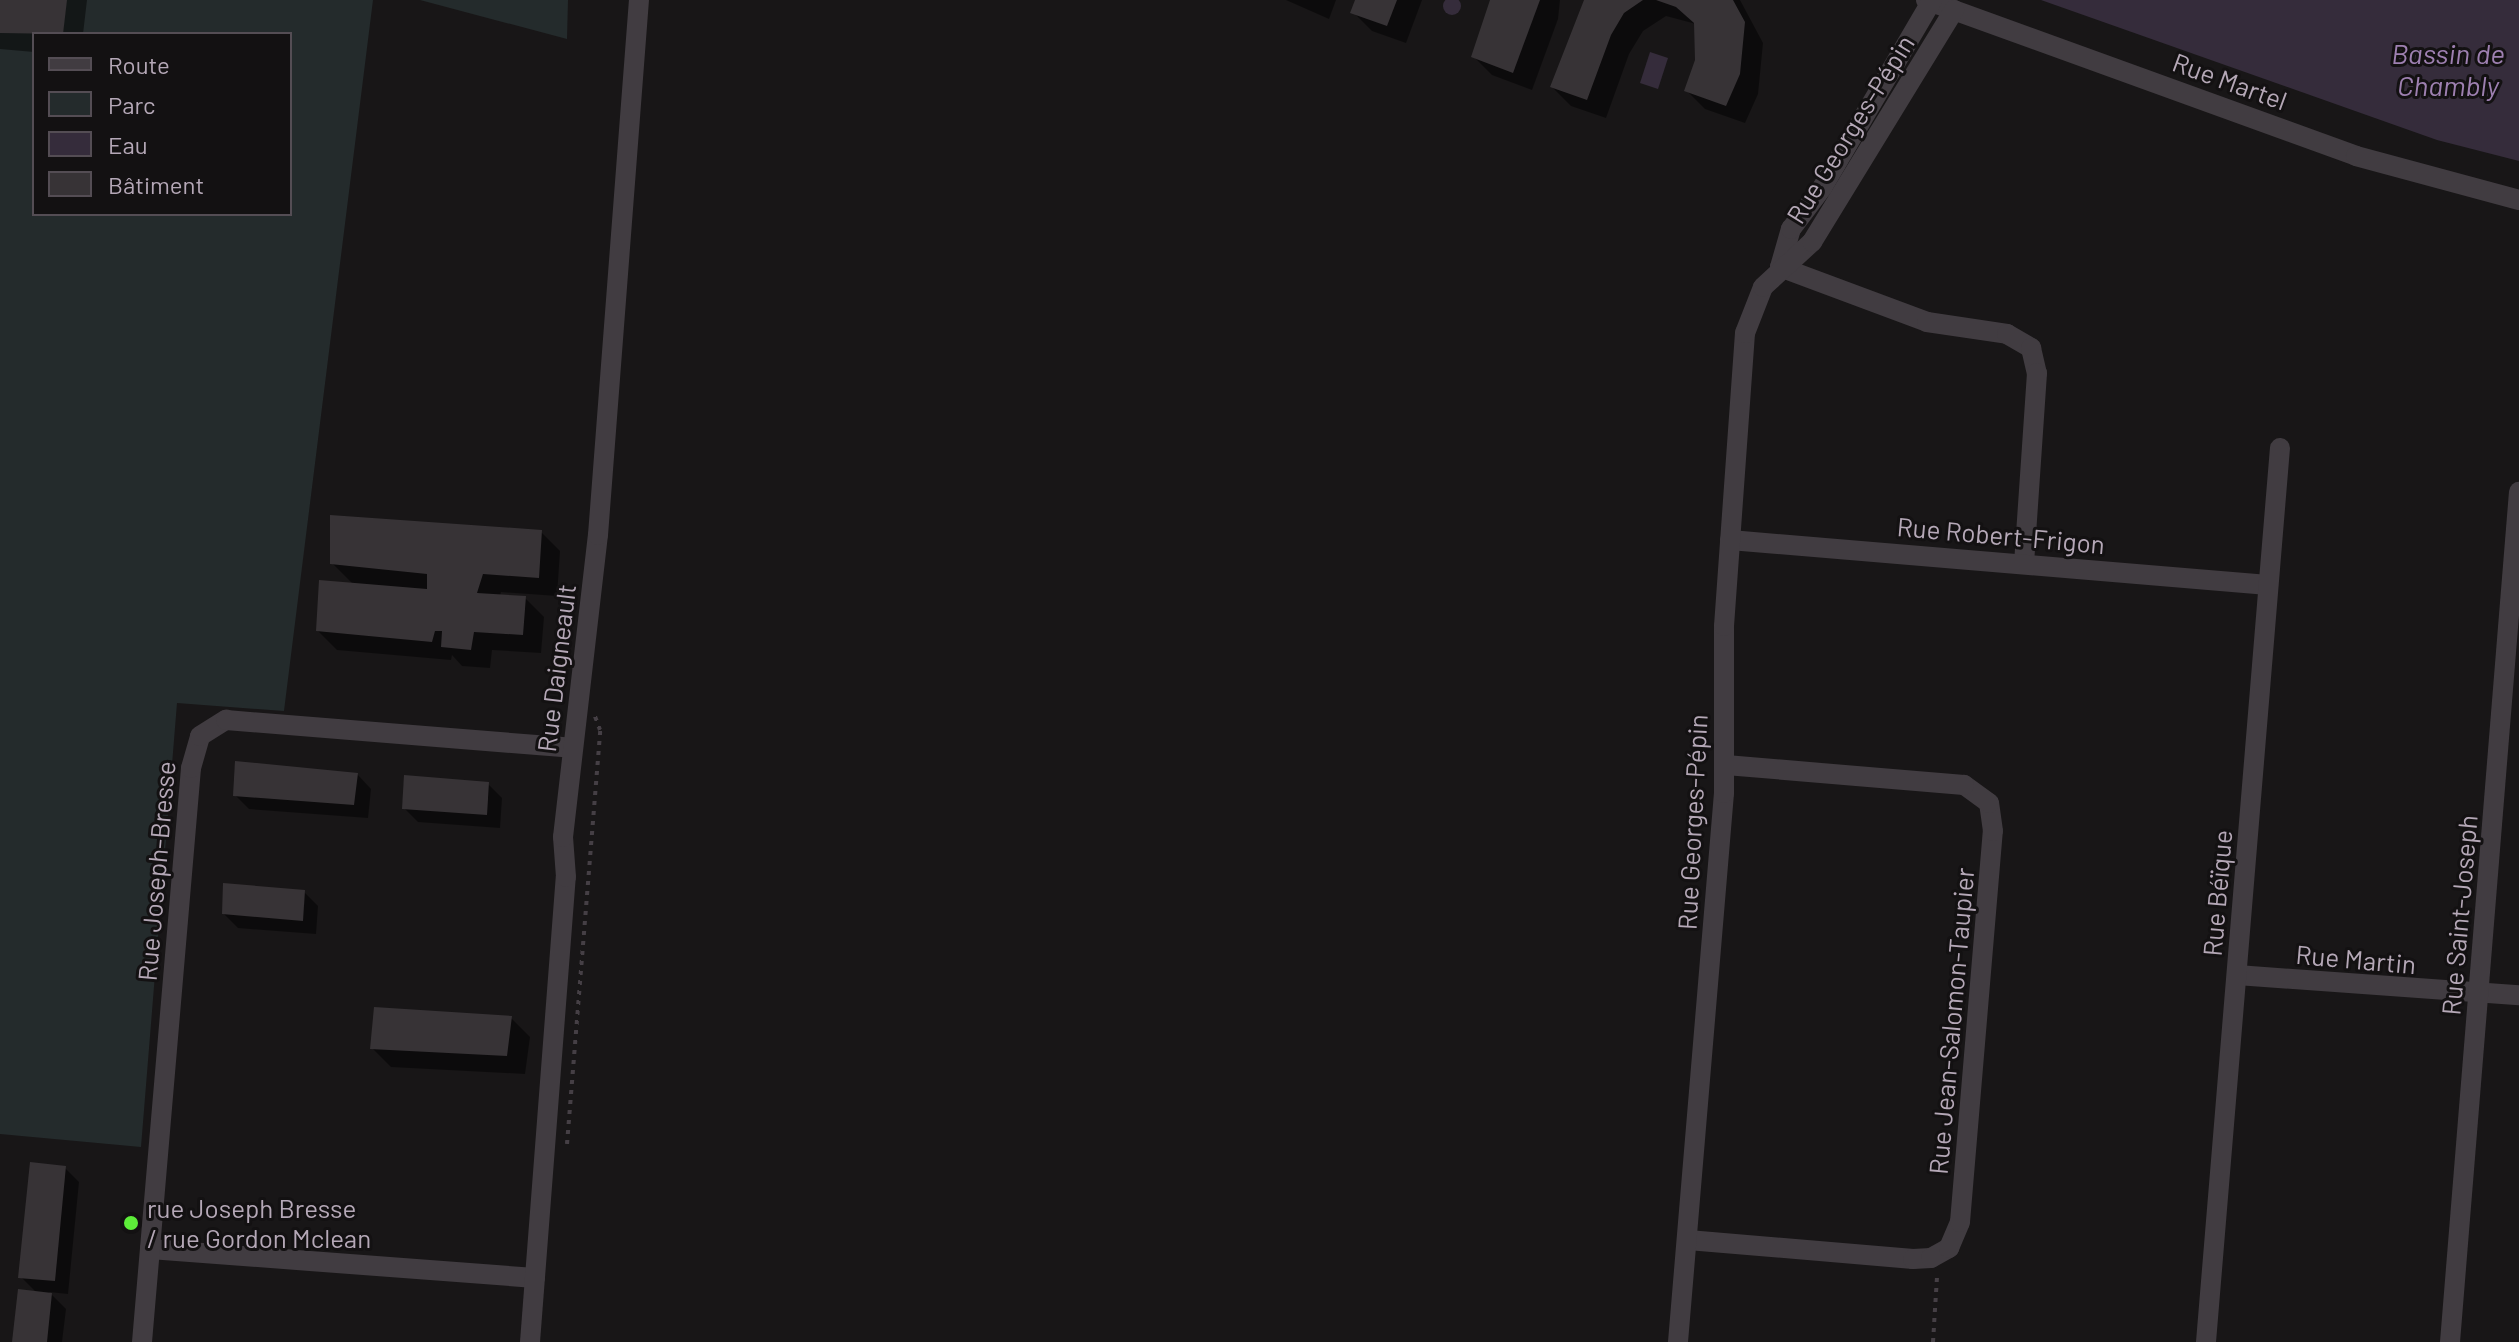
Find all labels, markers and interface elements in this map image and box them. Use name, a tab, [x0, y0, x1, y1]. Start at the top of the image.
street label: Rue Georges-Pépin	[1780, 29, 1920, 229]
legend	[32, 32, 292, 216]
water label: Bassin de Chambly	[2391, 36, 2505, 102]
street label: Rue Martel	[2169, 46, 2291, 116]
text: Route	[108, 50, 170, 79]
text: Parc	[108, 90, 156, 119]
text: Eau	[108, 130, 148, 159]
text: Bâtiment	[108, 170, 204, 199]
street label: Rue Robert-Frigon	[1896, 510, 2106, 560]
street label: Rue Daigneault	[530, 582, 582, 754]
street label: Rue Georges-Pépin	[1671, 713, 1713, 931]
street label: Rue Joseph-Bresse	[131, 760, 181, 982]
street label: Rue Saint-Joseph	[2435, 813, 2483, 1017]
street label: Rue Béïque	[2196, 829, 2238, 957]
street label: Rue Jean-Salomon-Taupier	[1922, 866, 1980, 1176]
street label: Rue Martin	[2295, 938, 2417, 980]
place label: rue Joseph Bresse / rue Gordon Mclean	[147, 1192, 371, 1254]
marker: rue Joseph Bresse / rue Gordon Mclean	[122, 1214, 140, 1232]

